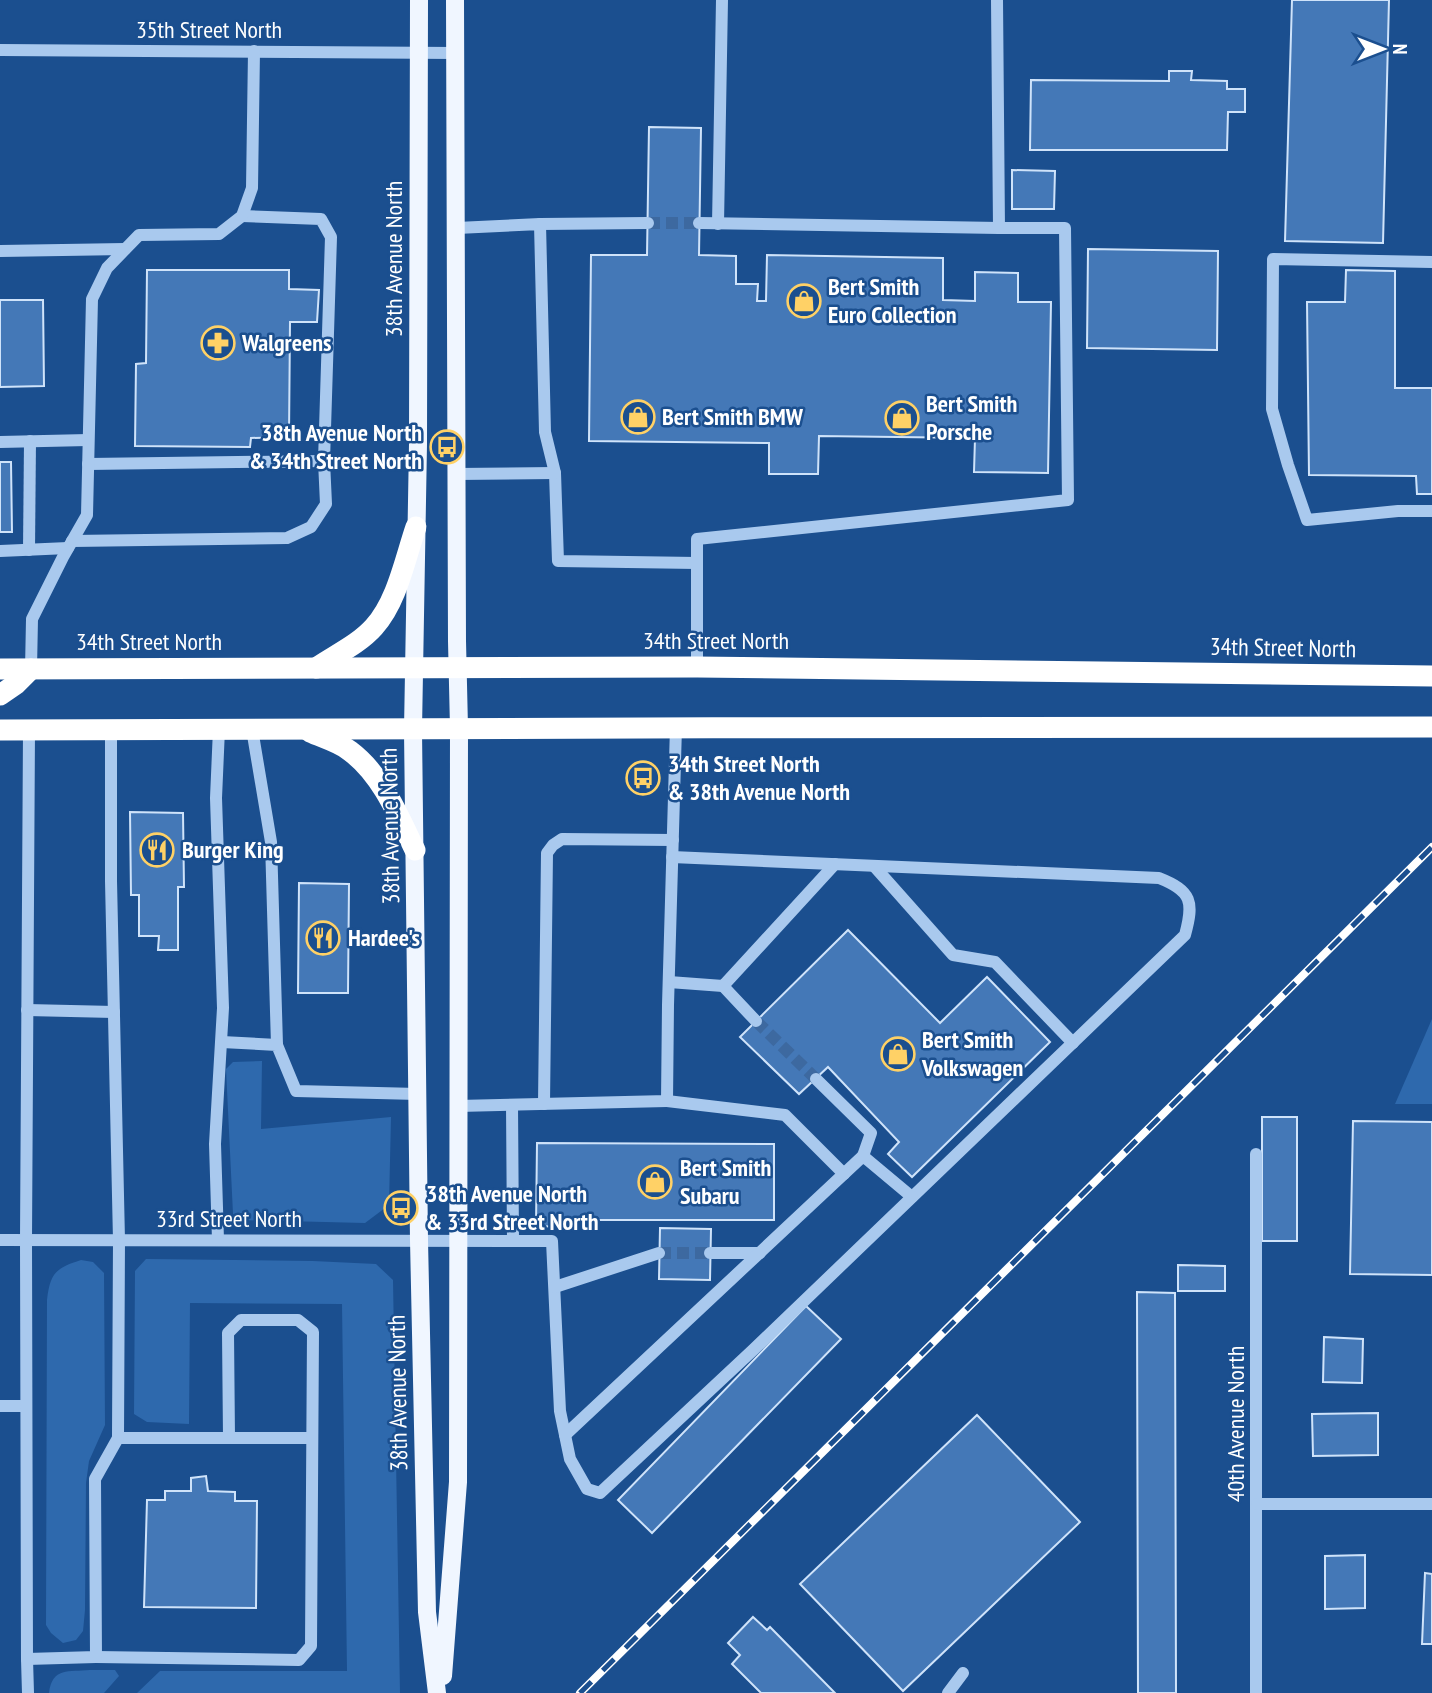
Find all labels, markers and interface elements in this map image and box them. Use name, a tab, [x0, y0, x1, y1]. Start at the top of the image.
street label: 35th Street North	[136, 14, 282, 45]
north arrow	[1348, 14, 1418, 84]
text: N	[1388, 44, 1412, 54]
street label: 38th Avenue North	[378, 181, 409, 337]
place label: Bert Smith Euro Collection	[828, 271, 957, 330]
shop icon: Bert Smith Euro Collection	[785, 282, 823, 320]
pharmacy icon: Walgreens	[199, 324, 237, 362]
place label: Walgreens	[241, 327, 331, 358]
place label: Bert Smith Porsche	[926, 388, 1017, 447]
shop icon: Bert Smith BMW	[619, 398, 657, 436]
shop icon: Bert Smith Porsche	[883, 399, 921, 437]
place label: Bert Smith BMW	[662, 401, 804, 432]
place label: 38th Avenue North & 34th Street North	[249, 417, 422, 476]
bus stop icon: 38th Avenue North & 34th Street North	[428, 428, 466, 466]
street label: 34th Street North	[643, 625, 789, 656]
street label: 34th Street North	[76, 626, 222, 657]
street label: 34th Street North	[1210, 631, 1356, 664]
street label: 38th Avenue North	[373, 747, 406, 905]
place label: 34th Street North & 38th Avenue North	[668, 748, 850, 807]
bus stop icon: 34th Street North & 38th Avenue North	[624, 759, 662, 797]
restaurant icon: Burger King	[138, 831, 176, 869]
place label: Burger King	[182, 834, 284, 865]
restaurant icon: Hardee's	[304, 919, 342, 957]
place label: Hardee's	[348, 922, 420, 953]
place label: Bert Smith Volkswagen	[921, 1024, 1023, 1083]
shop icon: Bert Smith Volkswagen	[879, 1035, 917, 1073]
place label: Bert Smith Subaru	[680, 1152, 771, 1211]
shop icon: Bert Smith Subaru	[636, 1163, 674, 1201]
place label: 38th Avenue North & 33rd Street North	[426, 1178, 599, 1237]
bus stop icon: 38th Avenue North & 33rd Street North	[382, 1189, 420, 1227]
street label: 33rd Street North	[156, 1203, 302, 1234]
street label: 38th Avenue North	[381, 1314, 414, 1472]
street label: 40th Avenue North	[1220, 1346, 1251, 1502]

